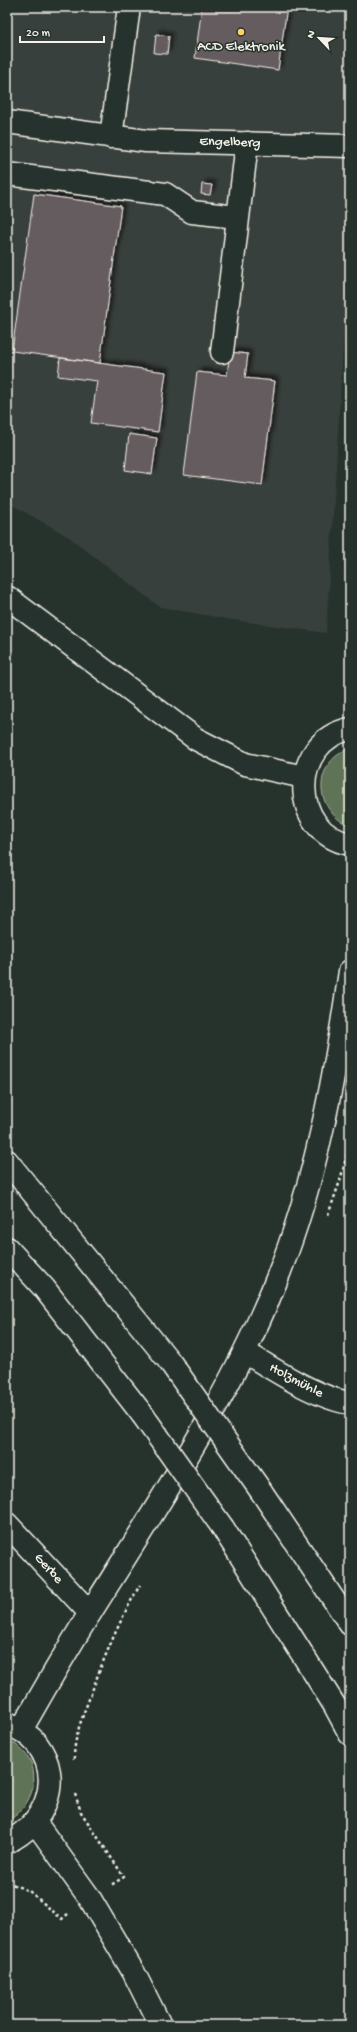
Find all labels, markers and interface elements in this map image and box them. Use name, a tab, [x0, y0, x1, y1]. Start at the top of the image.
scale bar	[20, 18, 104, 44]
north arrow	[299, 18, 339, 58]
text: 20 m	[26, 27, 51, 41]
marker: ACD Elektronik	[236, 27, 246, 37]
text: N	[305, 29, 319, 40]
place label: ACD Elektronik	[197, 39, 286, 56]
street label: Engelberg	[199, 133, 261, 153]
street label: Holzmühle	[266, 1360, 327, 1403]
street label: Gerbe	[30, 1550, 67, 1588]

